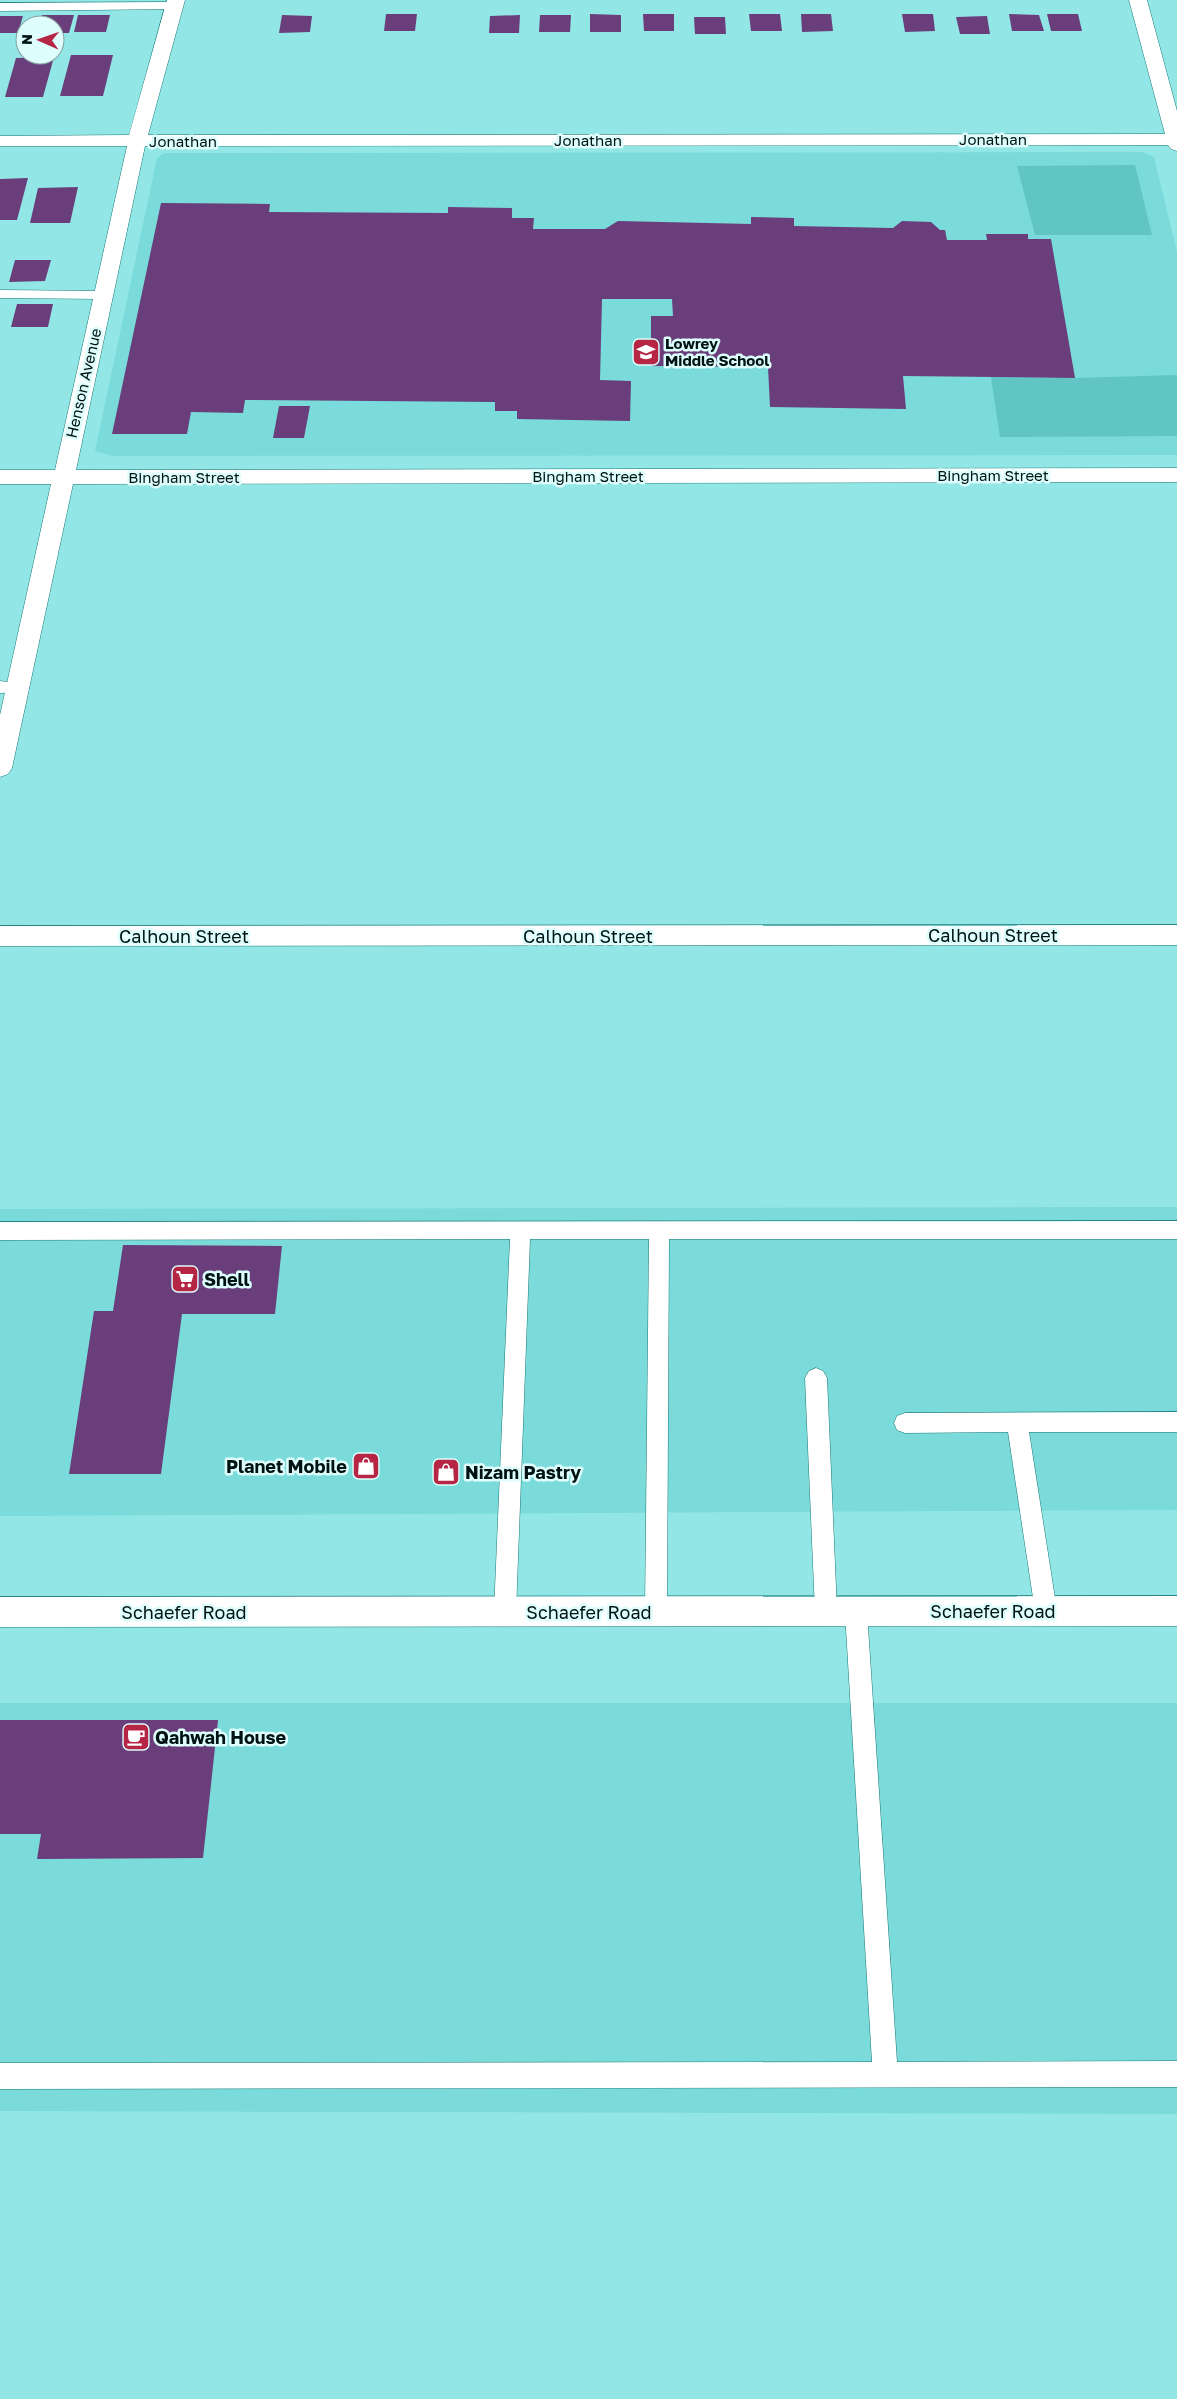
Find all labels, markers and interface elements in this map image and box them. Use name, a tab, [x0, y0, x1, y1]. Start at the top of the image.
north arrow	[15, 15, 65, 65]
text: N	[18, 34, 35, 45]
street label: Jonathan	[959, 130, 1027, 148]
street label: Jonathan	[554, 131, 622, 149]
street label: Jonathan	[149, 132, 217, 150]
street label: Henson Avenue	[62, 326, 104, 440]
place label: Lowrey Middle School	[665, 334, 769, 369]
school or university icon: Lowrey Middle School	[631, 337, 661, 367]
street label: Bingham Street	[937, 466, 1049, 484]
street label: Bingham Street	[532, 467, 644, 485]
street label: Bingham Street	[128, 468, 240, 486]
street label: Calhoun Street	[928, 924, 1058, 946]
street label: Calhoun Street	[119, 925, 249, 947]
street label: Calhoun Street	[523, 925, 653, 947]
supermarket icon: Shell	[170, 1264, 200, 1294]
place label: Shell	[204, 1268, 250, 1290]
shop icon: Planet Mobile	[351, 1451, 381, 1481]
place label: Planet Mobile	[226, 1455, 347, 1477]
shop icon: Nizam Pastry	[431, 1457, 461, 1487]
place label: Nizam Pastry	[465, 1461, 581, 1483]
street label: Schaefer Road	[930, 1600, 1056, 1622]
street label: Schaefer Road	[121, 1601, 247, 1623]
street label: Schaefer Road	[526, 1601, 652, 1623]
cafe icon: Qahwah House	[121, 1722, 151, 1752]
place label: Qahwah House	[155, 1726, 287, 1748]

